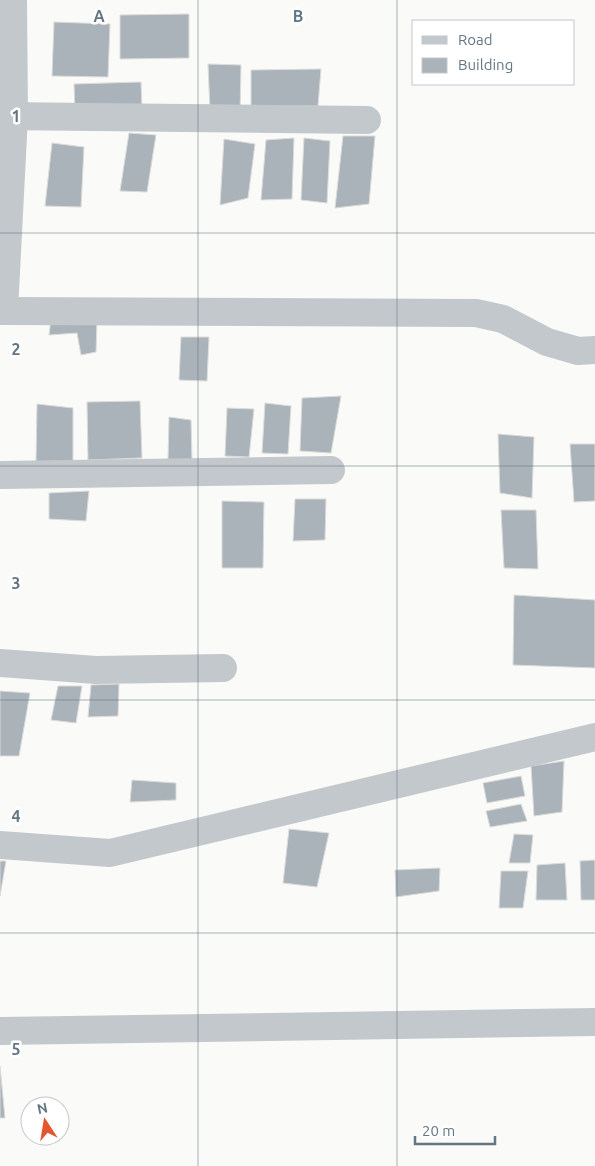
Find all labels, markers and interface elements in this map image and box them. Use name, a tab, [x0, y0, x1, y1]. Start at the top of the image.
text: A	[93, 7, 105, 25]
text: B	[293, 7, 303, 25]
legend	[412, 20, 575, 85]
text: Road	[458, 31, 493, 48]
text: Building	[458, 56, 513, 73]
text: 1	[11, 107, 21, 125]
text: 2	[11, 340, 21, 358]
text: 3	[11, 574, 21, 592]
text: 4	[11, 807, 21, 825]
text: 5	[11, 1040, 21, 1058]
north arrow	[20, 1096, 70, 1146]
text: N	[36, 1099, 49, 1117]
scale bar	[415, 1114, 495, 1146]
text: 20 m	[422, 1122, 455, 1139]

